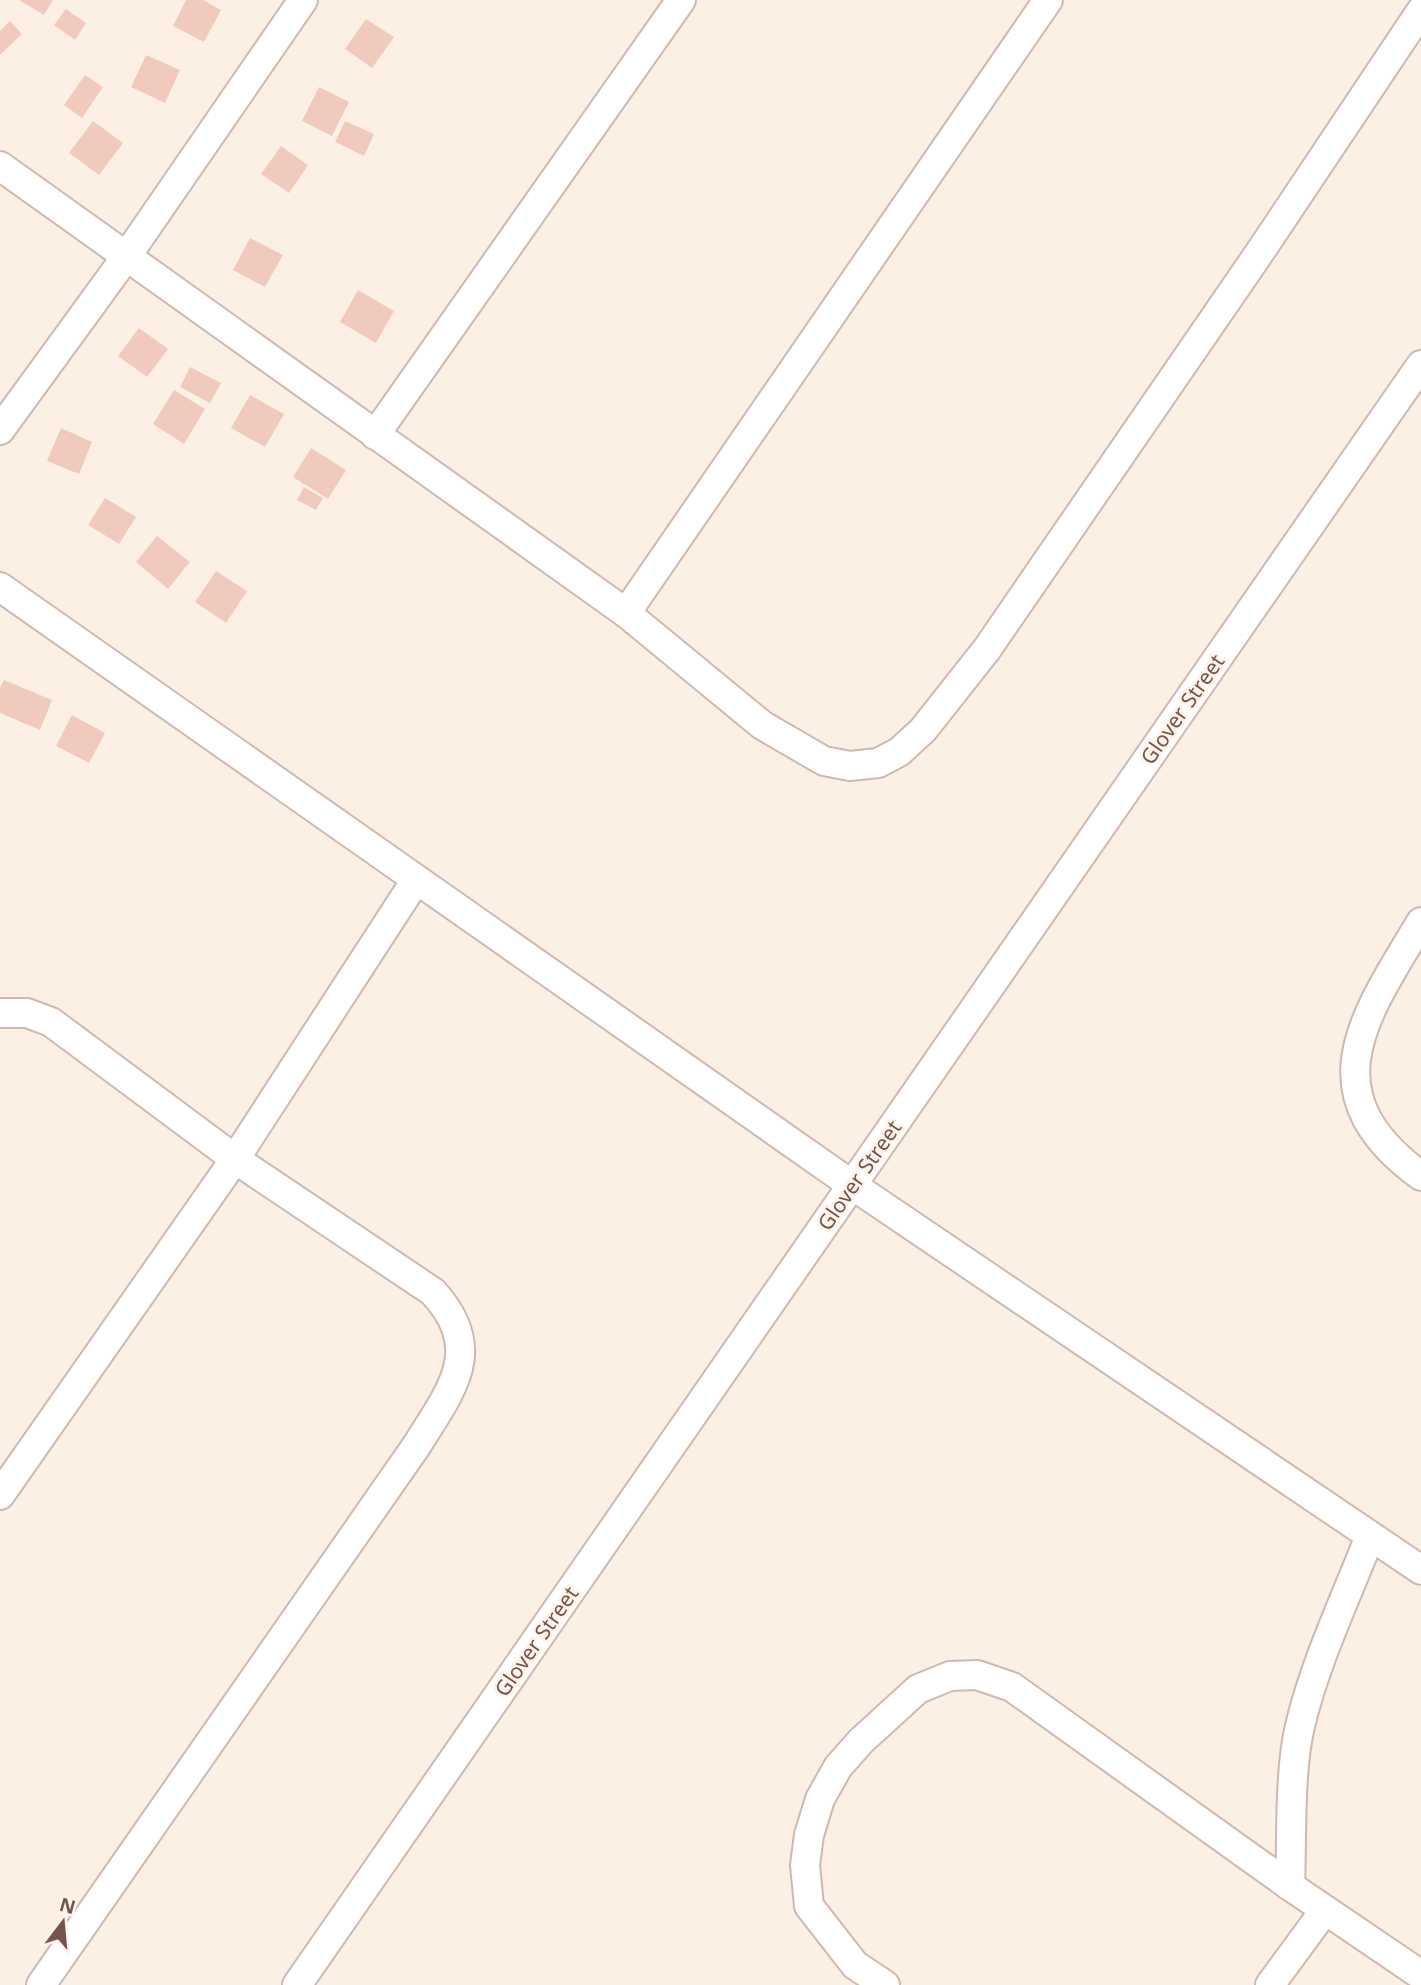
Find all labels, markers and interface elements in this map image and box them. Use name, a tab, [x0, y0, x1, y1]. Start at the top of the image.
street label: Glover Street	[1134, 648, 1230, 770]
street label: Glover Street	[811, 1114, 907, 1236]
street label: Glover Street	[488, 1580, 584, 1702]
north arrow	[28, 1887, 98, 1957]
text: N	[57, 1891, 79, 1920]

